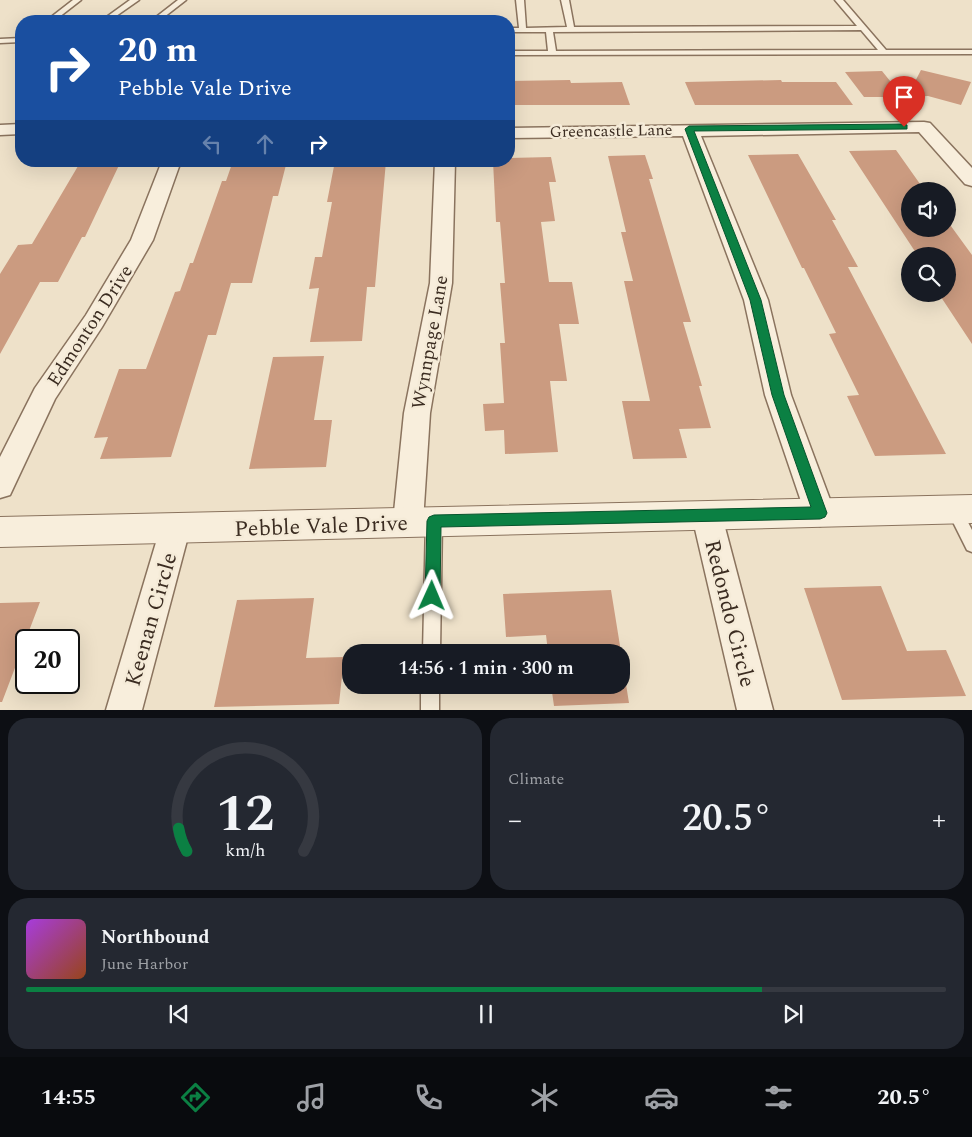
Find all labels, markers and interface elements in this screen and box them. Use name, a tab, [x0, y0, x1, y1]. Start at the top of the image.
text: 20 m	[118, 24, 198, 77]
icon: right	[35, 35, 100, 100]
text: Pebble Vale Drive	[118, 72, 292, 105]
pin	[883, 76, 925, 127]
icon: arrive	[890, 83, 918, 111]
street label: Greencastle Lane	[549, 118, 673, 144]
icon: left	[198, 130, 226, 158]
icon: ahead	[251, 130, 279, 158]
icon: right	[304, 130, 332, 158]
map controls	[901, 182, 956, 302]
button: sound	[901, 182, 956, 237]
button: search	[901, 247, 956, 302]
street label: Edmonton Drive	[40, 259, 141, 392]
street label: Wynnpage Lane	[404, 273, 457, 412]
street label: Pebble Vale Drive	[234, 507, 408, 546]
street label: Redondo Circle	[695, 536, 764, 691]
street label: Keenan Circle	[117, 549, 186, 690]
position arrow	[405, 569, 457, 621]
speed limit sign: 20	[15, 629, 80, 694]
text: 14:56 · 1 min · 300 m	[398, 654, 574, 683]
text: Climate	[508, 767, 564, 791]
text: 12	[216, 775, 274, 854]
text: 20.5°	[682, 790, 772, 848]
text: −	[508, 799, 522, 842]
text: +	[932, 799, 946, 842]
text: km/h	[225, 837, 265, 864]
text: Northbound	[101, 923, 210, 952]
text: June Harbor	[101, 952, 188, 976]
icon: previous	[165, 1000, 193, 1028]
icon: pause	[472, 1000, 500, 1028]
icon: next	[779, 1000, 807, 1028]
icon: directions	[178, 1080, 213, 1115]
icon: music	[294, 1080, 329, 1115]
icon: phone	[411, 1080, 446, 1115]
icon: climate	[527, 1080, 562, 1115]
icon: car	[644, 1080, 679, 1115]
icon: filters	[761, 1080, 796, 1115]
text: 14:55	[41, 1081, 96, 1114]
text: 20.5°	[877, 1081, 931, 1114]

